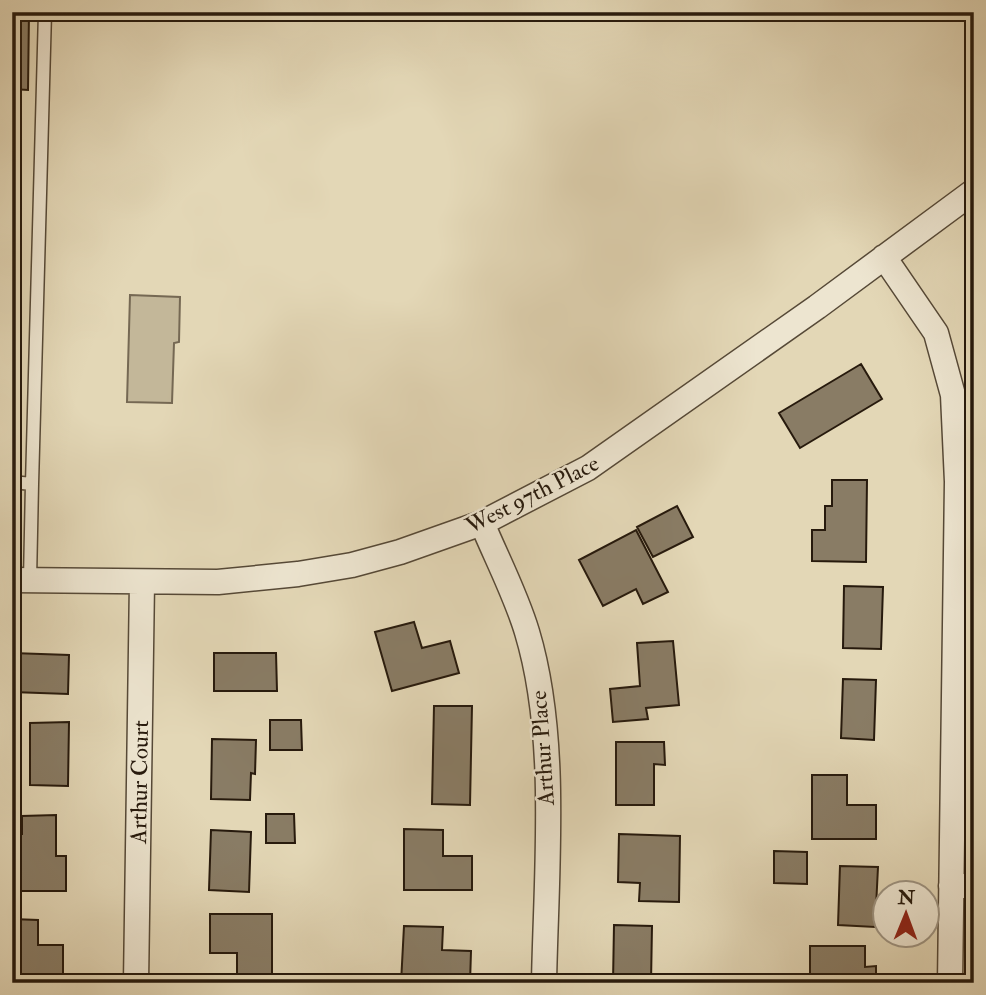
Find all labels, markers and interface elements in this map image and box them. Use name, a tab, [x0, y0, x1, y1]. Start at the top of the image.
street label: West 97th Place	[460, 448, 604, 541]
street label: Arthur Place	[524, 689, 561, 808]
street label: Arthur Court	[124, 720, 155, 845]
north arrow	[870, 880, 940, 950]
text: N	[897, 886, 916, 910]

